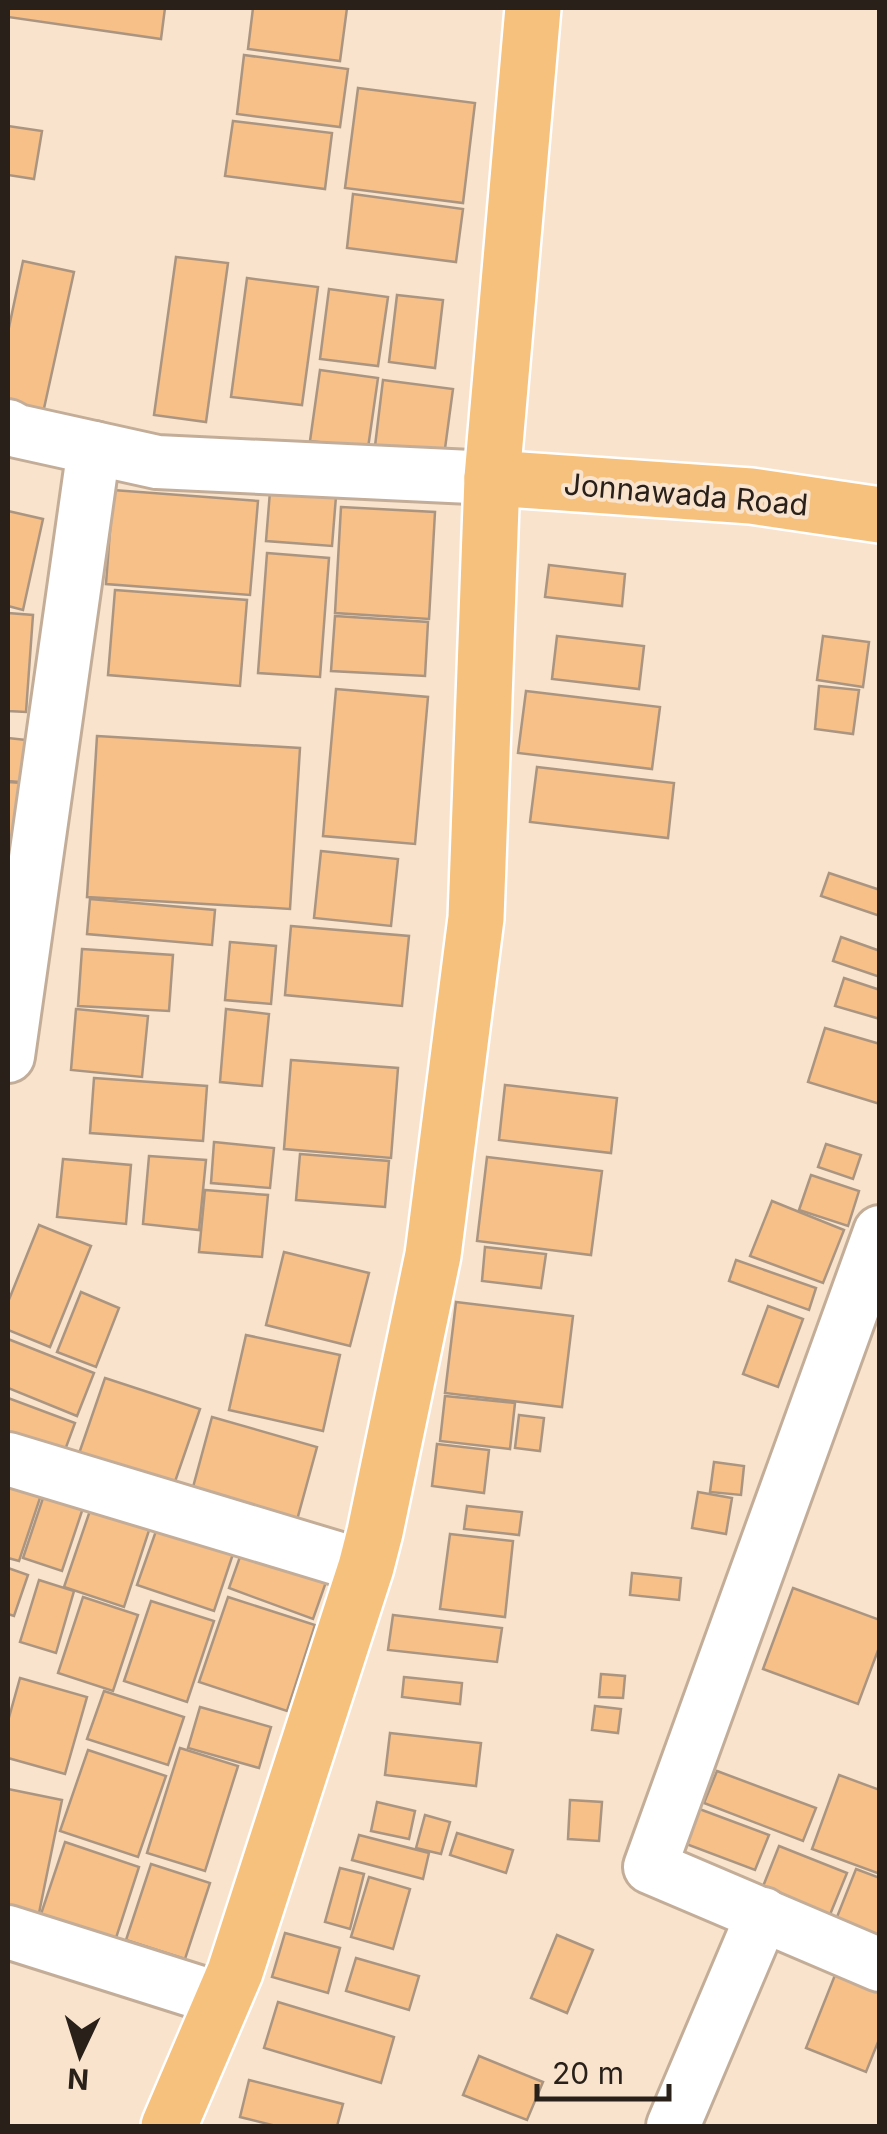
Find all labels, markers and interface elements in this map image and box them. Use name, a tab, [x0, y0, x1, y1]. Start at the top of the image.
street label: Jonnawada Road	[562, 465, 810, 523]
north arrow	[30, 2004, 130, 2104]
scale bar	[537, 2039, 670, 2101]
text: 20 m	[552, 2055, 624, 2091]
text: N	[66, 2061, 90, 2097]

